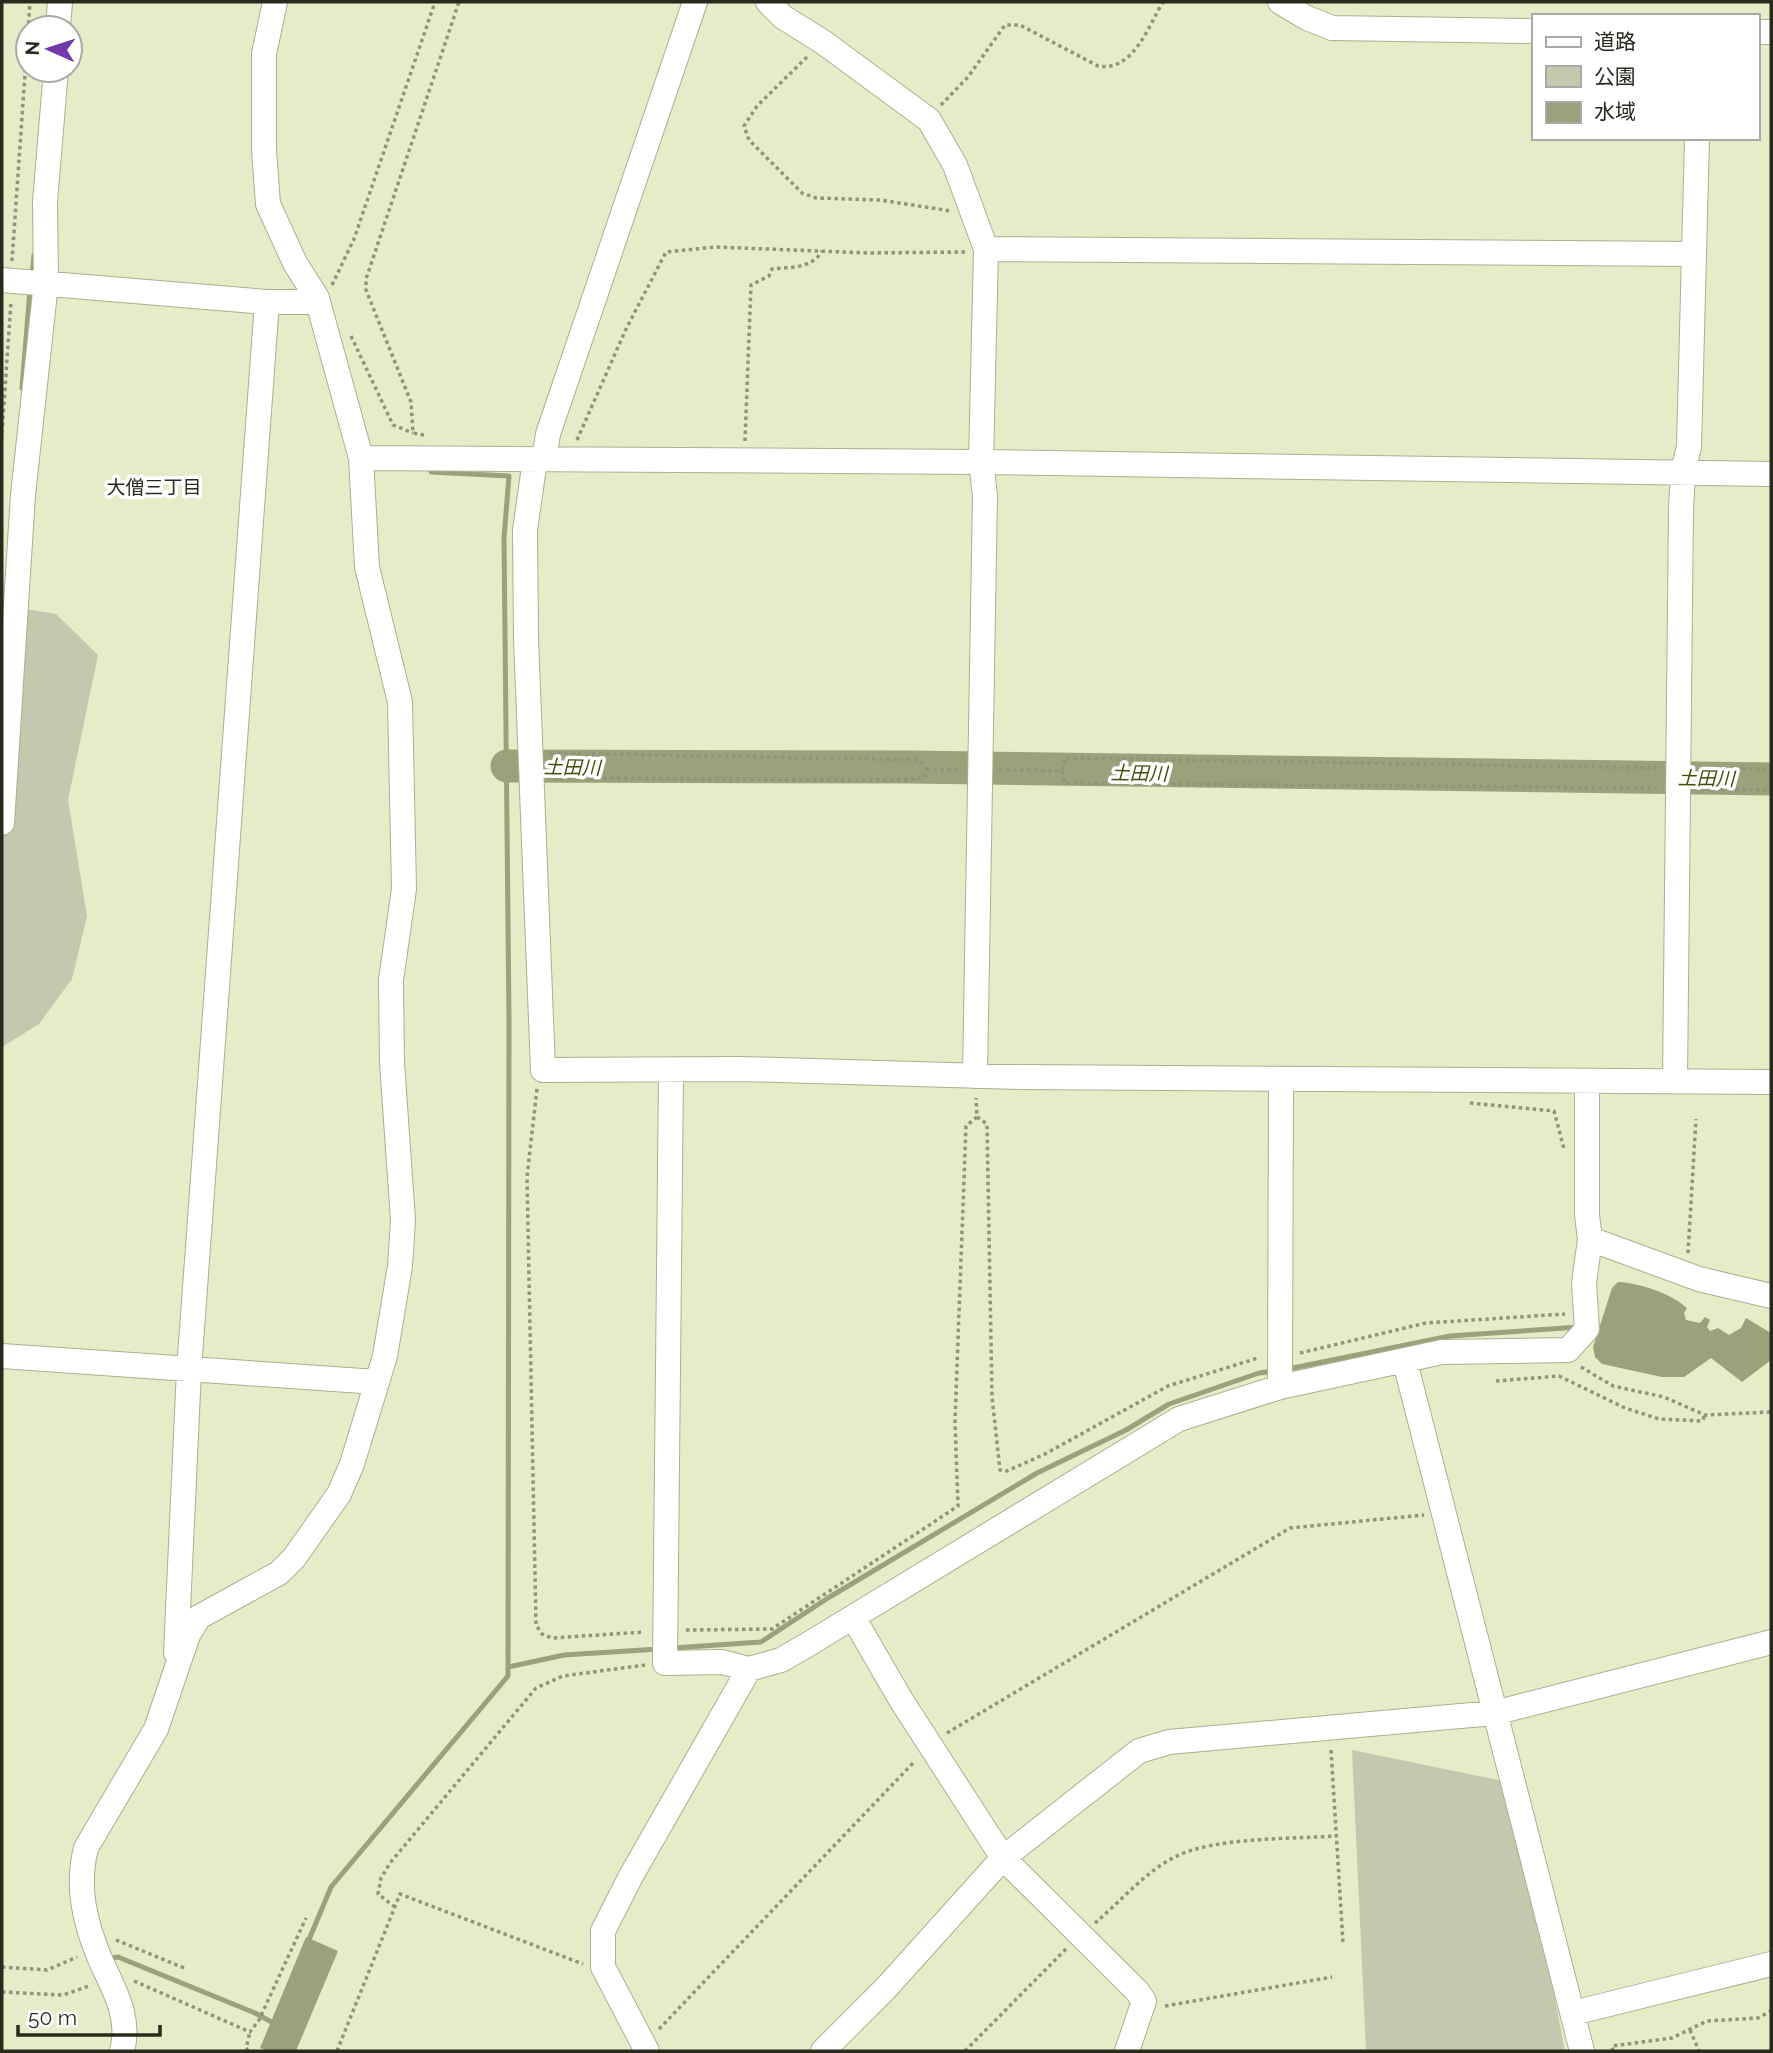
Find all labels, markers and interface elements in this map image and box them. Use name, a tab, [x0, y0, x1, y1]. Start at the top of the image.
north arrow	[14, 14, 84, 84]
legend	[1532, 14, 1759, 140]
text: 道路	[1594, 29, 1636, 54]
text: N	[21, 40, 43, 56]
text: 公園	[1594, 64, 1636, 89]
text: 水域	[1594, 99, 1636, 124]
district label: 大僧三丁目	[106, 476, 202, 498]
water label: 土田川	[543, 756, 603, 779]
water label: 土田川	[1110, 762, 1170, 785]
water label: 土田川	[1677, 767, 1737, 790]
scale bar	[18, 1994, 159, 2038]
text: 50 m	[28, 2005, 77, 2030]

